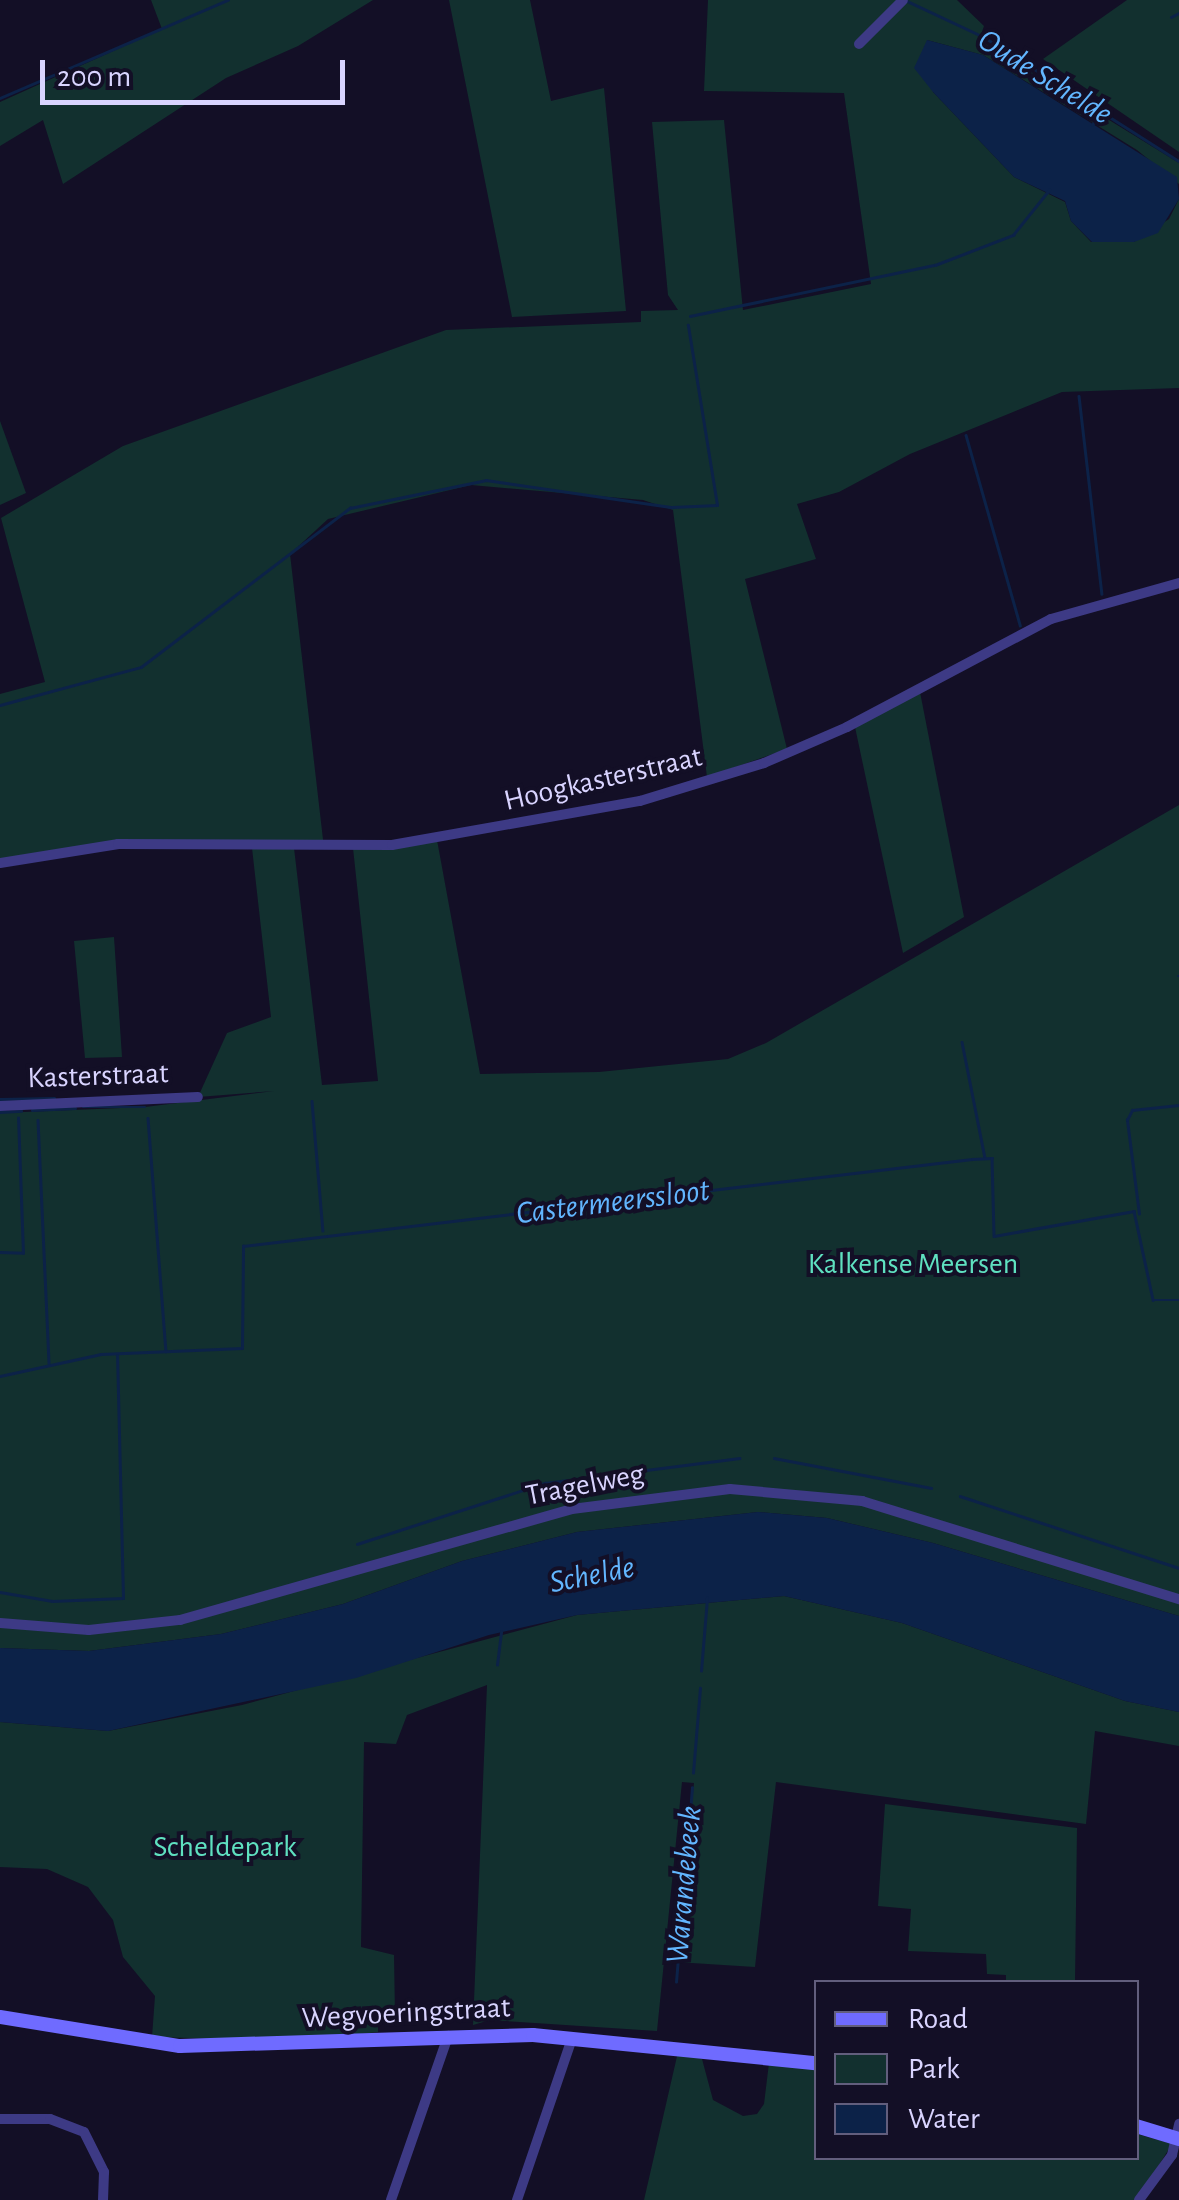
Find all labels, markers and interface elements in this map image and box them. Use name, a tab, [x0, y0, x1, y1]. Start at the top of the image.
water label: Oude Schelde	[971, 21, 1119, 133]
scale bar	[45, 40, 350, 102]
text: 200 m	[57, 62, 131, 92]
street label: Hoogkasterstraat	[501, 739, 705, 819]
street label: Kasterstraat	[27, 1056, 169, 1096]
water label: Castermeerssloot	[514, 1171, 712, 1233]
park label: Kalkense Meersen	[808, 1246, 1018, 1282]
street label: Tragelweg	[523, 1456, 647, 1514]
water label: Schelde	[546, 1548, 638, 1602]
water label: Warandebeek	[658, 1805, 710, 1965]
park label: Scheldepark	[153, 1829, 297, 1865]
legend	[814, 1980, 1139, 2160]
street label: Wegvoeringstraat	[301, 1990, 511, 2036]
text: Road	[908, 2004, 968, 2034]
text: Park	[908, 2054, 960, 2084]
text: Water	[908, 2104, 980, 2134]

